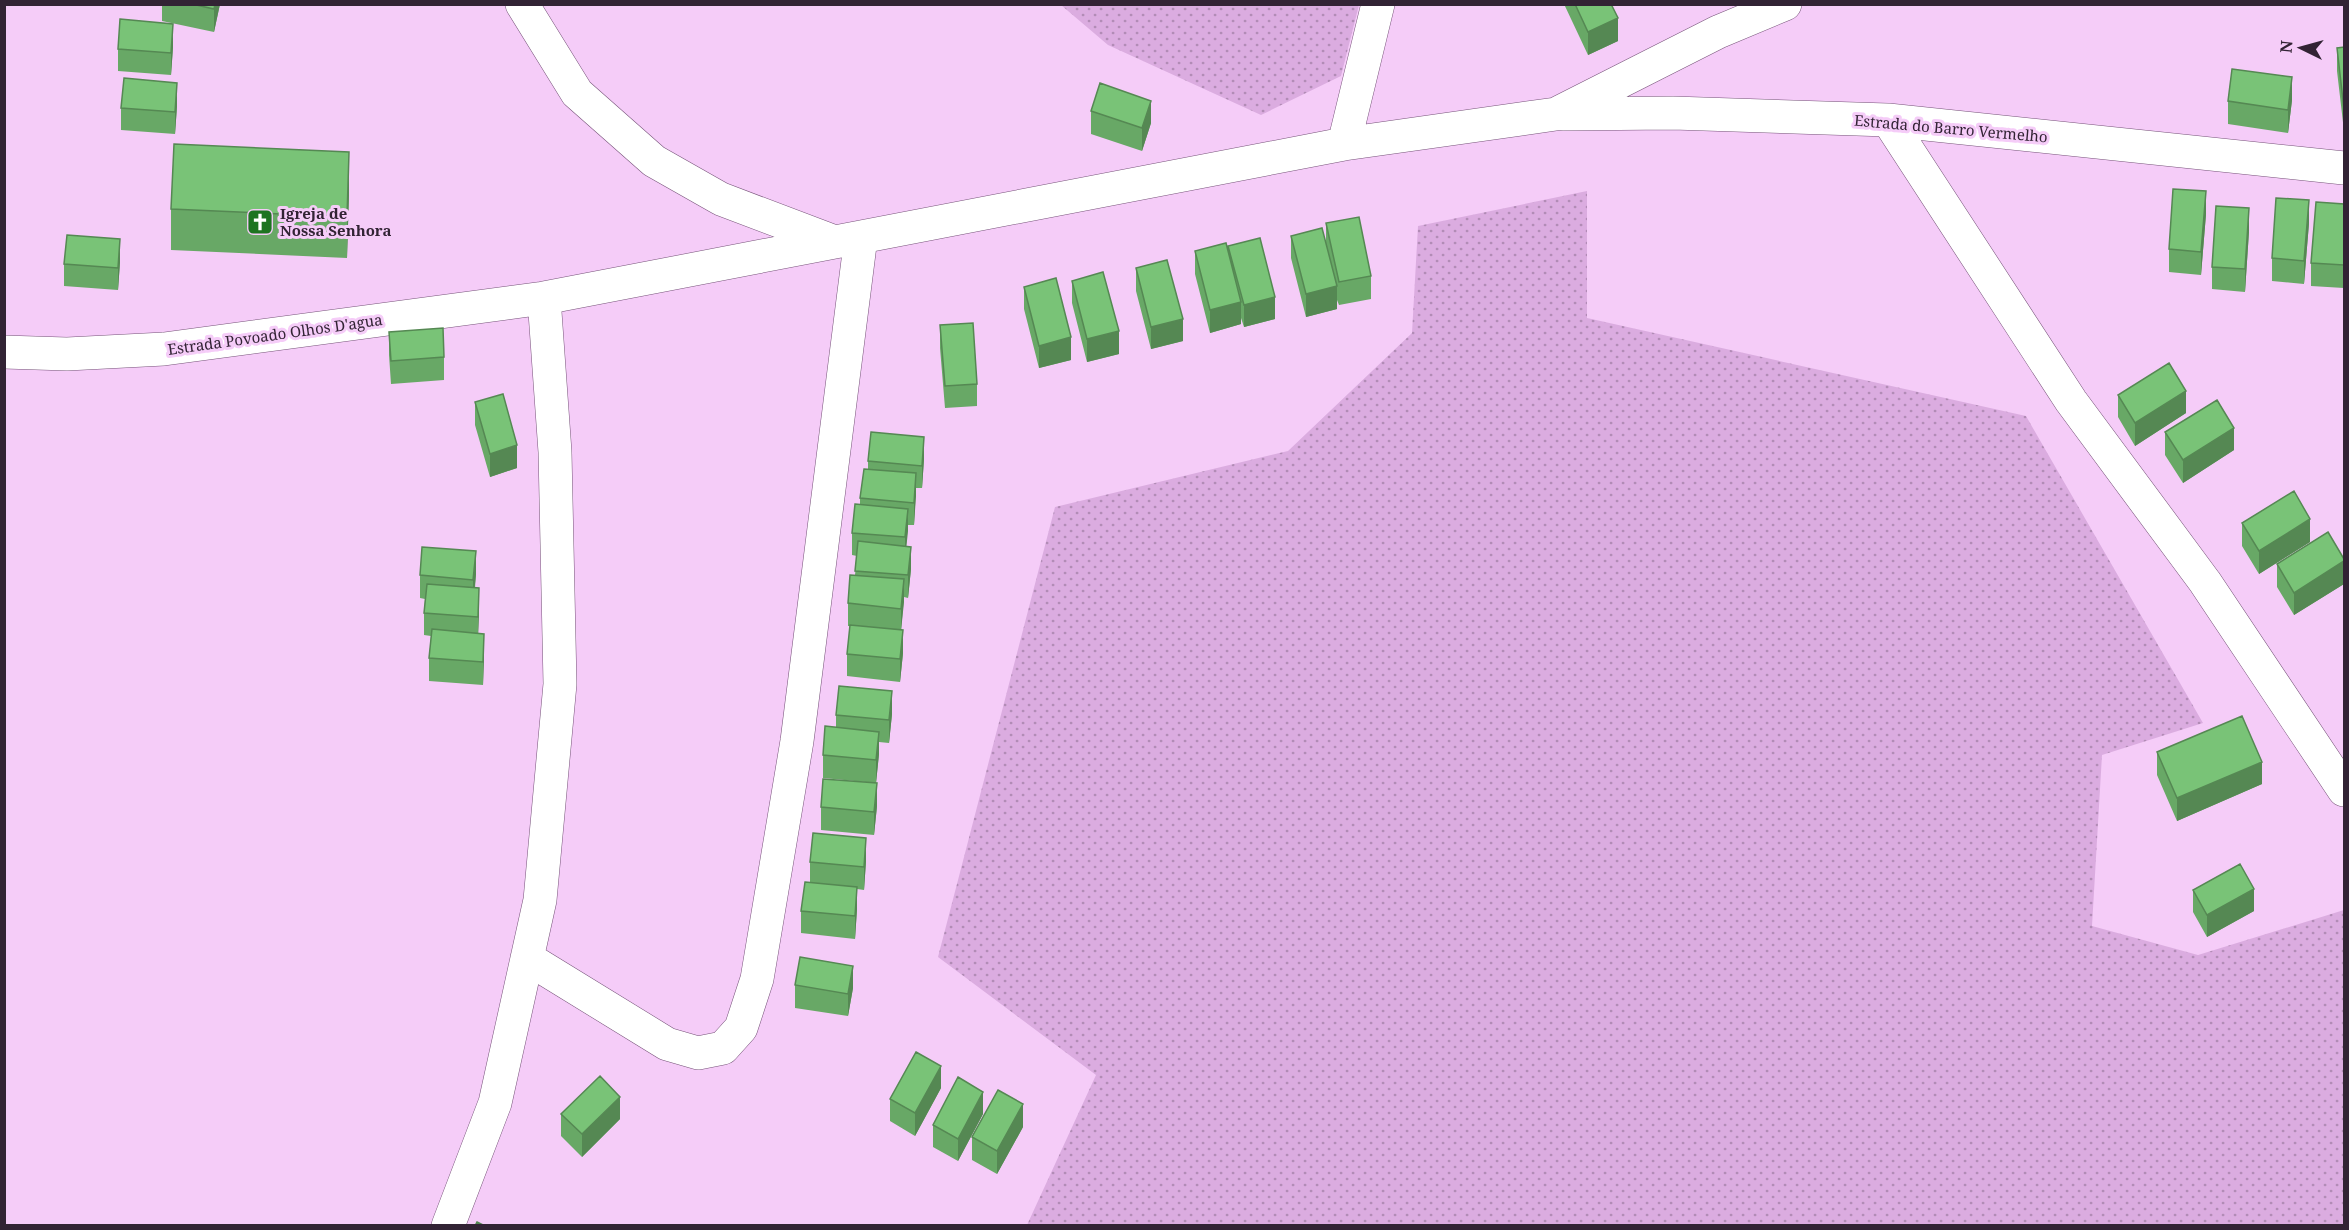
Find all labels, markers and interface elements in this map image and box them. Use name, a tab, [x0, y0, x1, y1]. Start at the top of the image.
north arrow	[2271, 18, 2331, 78]
text: N	[2275, 39, 2298, 54]
street label: Estrada do Barro Vermelho	[1853, 110, 2049, 146]
place label: Igreja de Nossa Senhora	[280, 203, 391, 240]
church icon: Igreja de Nossa Senhora	[245, 207, 275, 237]
street label: Estrada Povoado Olhos D'agua	[166, 309, 384, 359]

